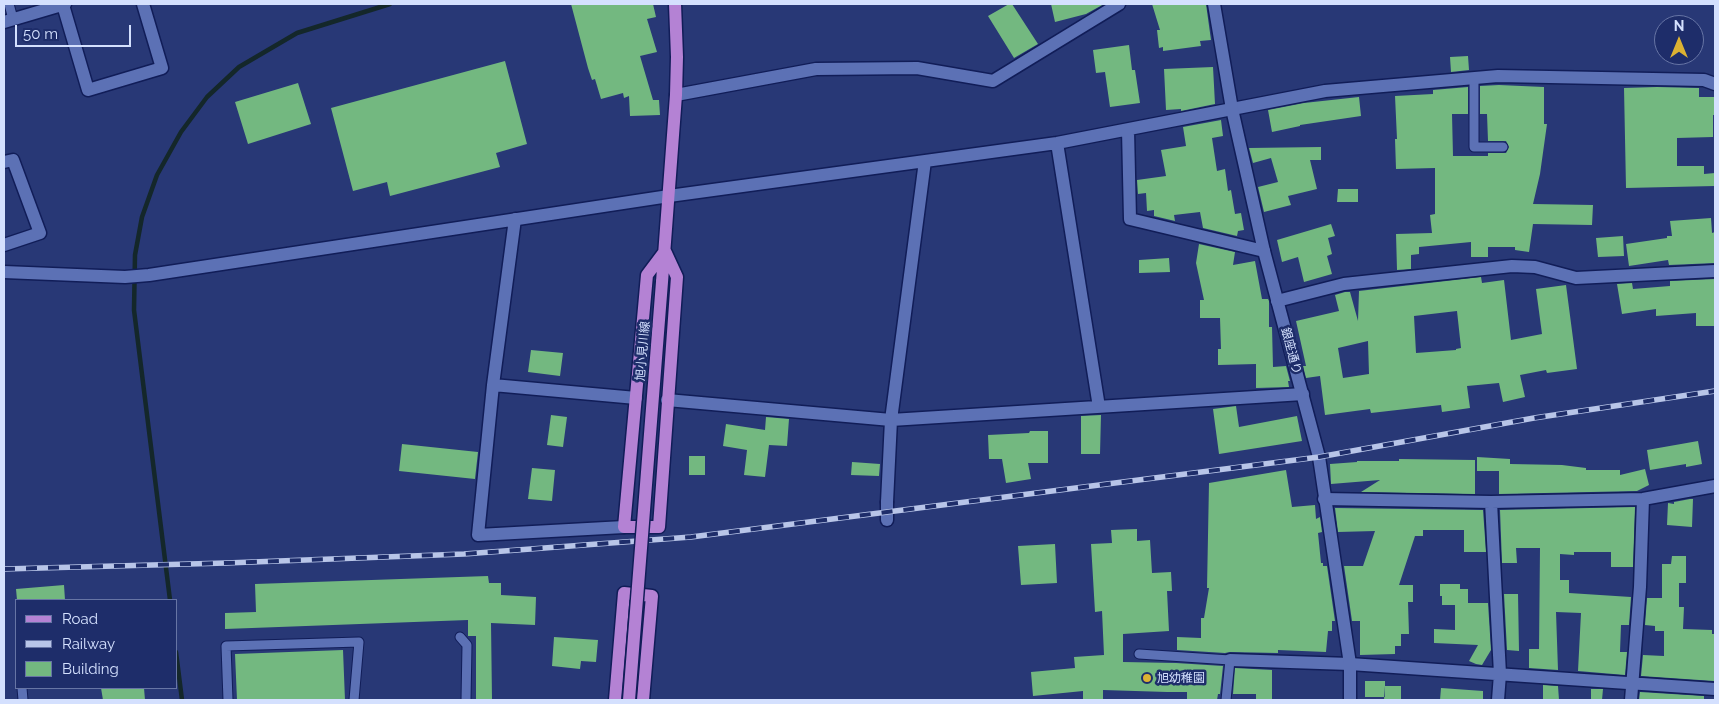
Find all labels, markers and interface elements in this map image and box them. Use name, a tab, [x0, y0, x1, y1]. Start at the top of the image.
scale bar	[18, 15, 134, 47]
north arrow	[1654, 15, 1704, 65]
text: N	[1674, 18, 1684, 34]
text: 50 m	[23, 25, 58, 43]
street label: 旭小見川線	[633, 320, 653, 382]
street label: 銀座通り	[1278, 326, 1304, 376]
legend	[15, 599, 178, 689]
text: Road	[62, 610, 98, 628]
text: Railway	[62, 635, 115, 653]
text: Building	[62, 660, 119, 678]
place label: 旭幼稚園	[1157, 671, 1205, 685]
marker: 旭幼稚園	[1141, 672, 1153, 684]

